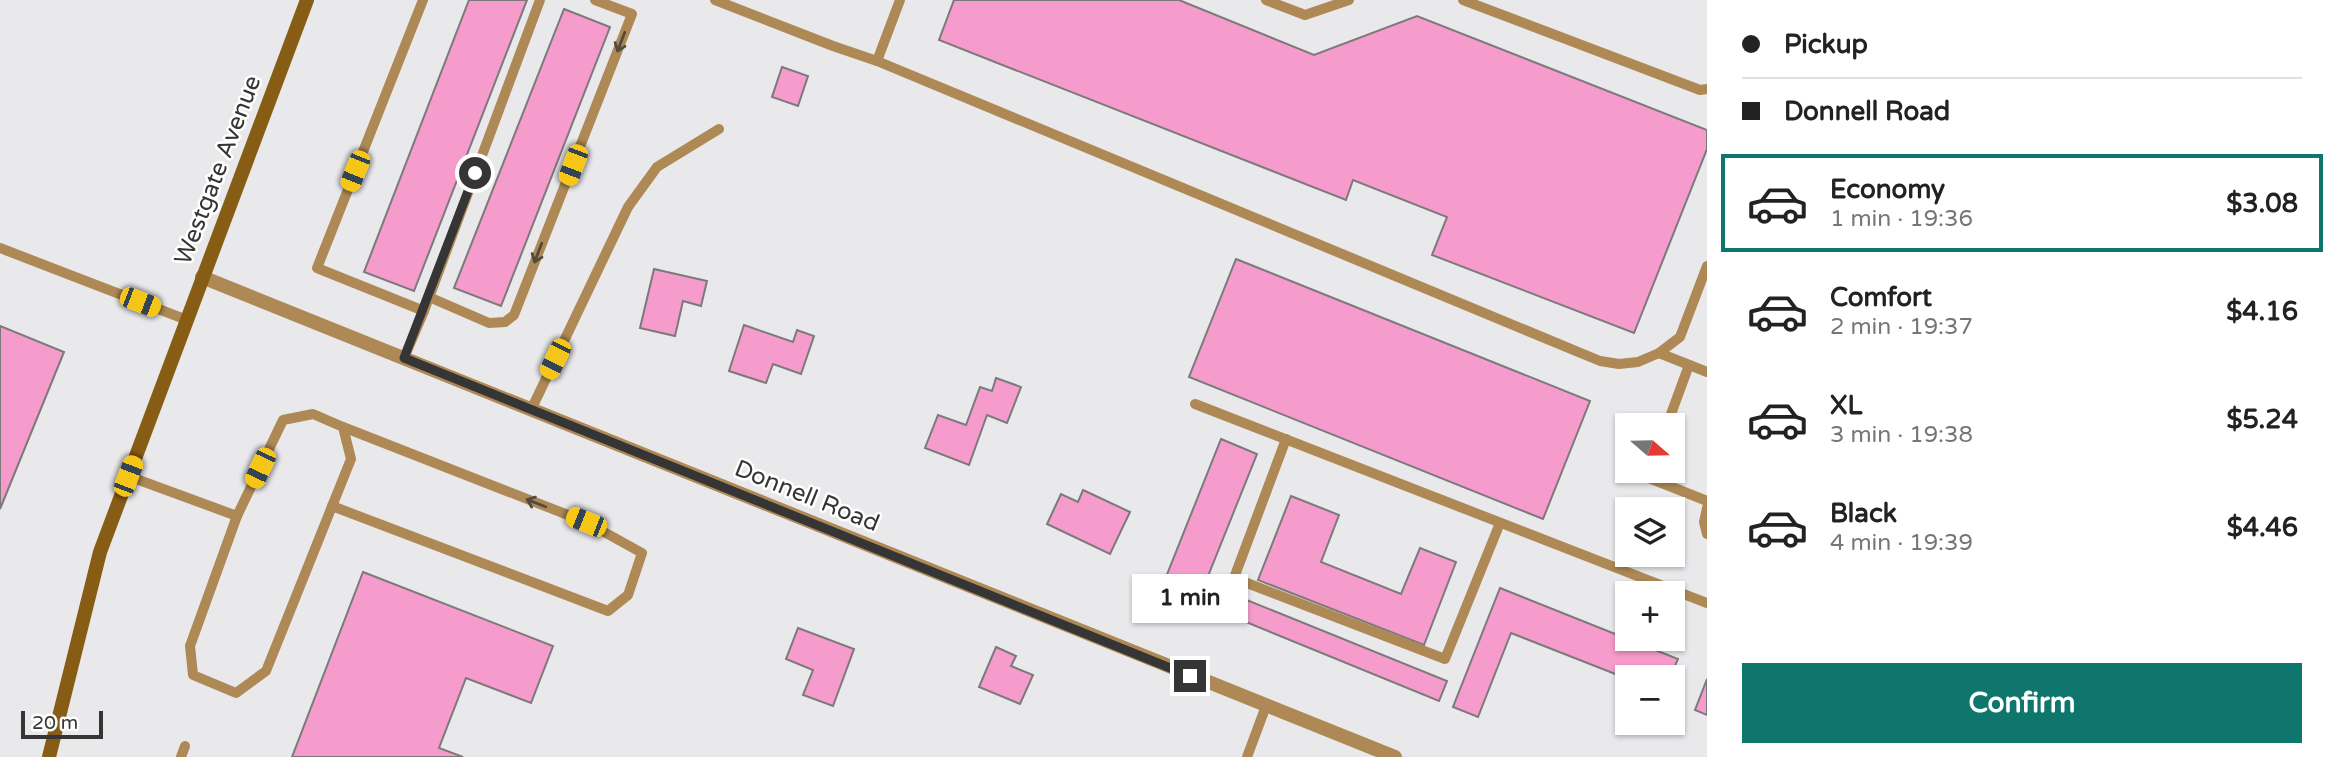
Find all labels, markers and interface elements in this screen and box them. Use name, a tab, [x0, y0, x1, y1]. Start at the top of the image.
text: Pickup	[1784, 29, 1868, 60]
one-way arrow	[613, 30, 626, 52]
street label: Westgate Avenue	[169, 71, 267, 269]
text: Donnell Road	[1784, 96, 1950, 127]
car	[556, 142, 591, 188]
car	[338, 148, 373, 194]
route start	[459, 157, 491, 189]
icon: car	[1746, 172, 1809, 235]
text: Economy	[1830, 174, 1945, 205]
text: $3.08	[2226, 188, 2298, 219]
text: 1 min · 19:36	[1830, 205, 1973, 233]
one-way arrow	[531, 242, 543, 264]
icon: car	[1746, 280, 1809, 343]
text: Comfort	[1830, 282, 1932, 313]
car	[117, 285, 164, 319]
text: $4.16	[2226, 296, 2298, 327]
text: 2 min · 19:37	[1830, 313, 1973, 341]
car	[537, 336, 574, 382]
icon: car	[1746, 388, 1809, 451]
text: XL	[1830, 390, 1862, 421]
text: $5.24	[2226, 404, 2298, 435]
north arrow	[1615, 413, 1685, 483]
map controls	[1615, 413, 1685, 735]
text: 3 min · 19:38	[1830, 421, 1973, 449]
car	[242, 445, 279, 491]
car	[111, 453, 146, 499]
street label: Donnell Road	[730, 454, 884, 538]
one-way arrow	[526, 495, 548, 508]
icon: car	[1746, 496, 1809, 559]
button: layers	[1615, 497, 1685, 567]
text: Black	[1830, 498, 1897, 529]
car	[563, 504, 610, 540]
text: $4.46	[2227, 512, 2298, 543]
text: 4 min · 19:39	[1830, 529, 1973, 557]
callout: 1 min	[1132, 574, 1248, 624]
button: +	[1615, 581, 1685, 651]
text: 1 min	[1159, 584, 1221, 612]
route end	[1174, 660, 1206, 692]
button: Confirm	[1742, 663, 2302, 743]
button: −	[1615, 665, 1685, 735]
scale bar	[21, 708, 103, 740]
text: 20 m	[32, 712, 78, 734]

